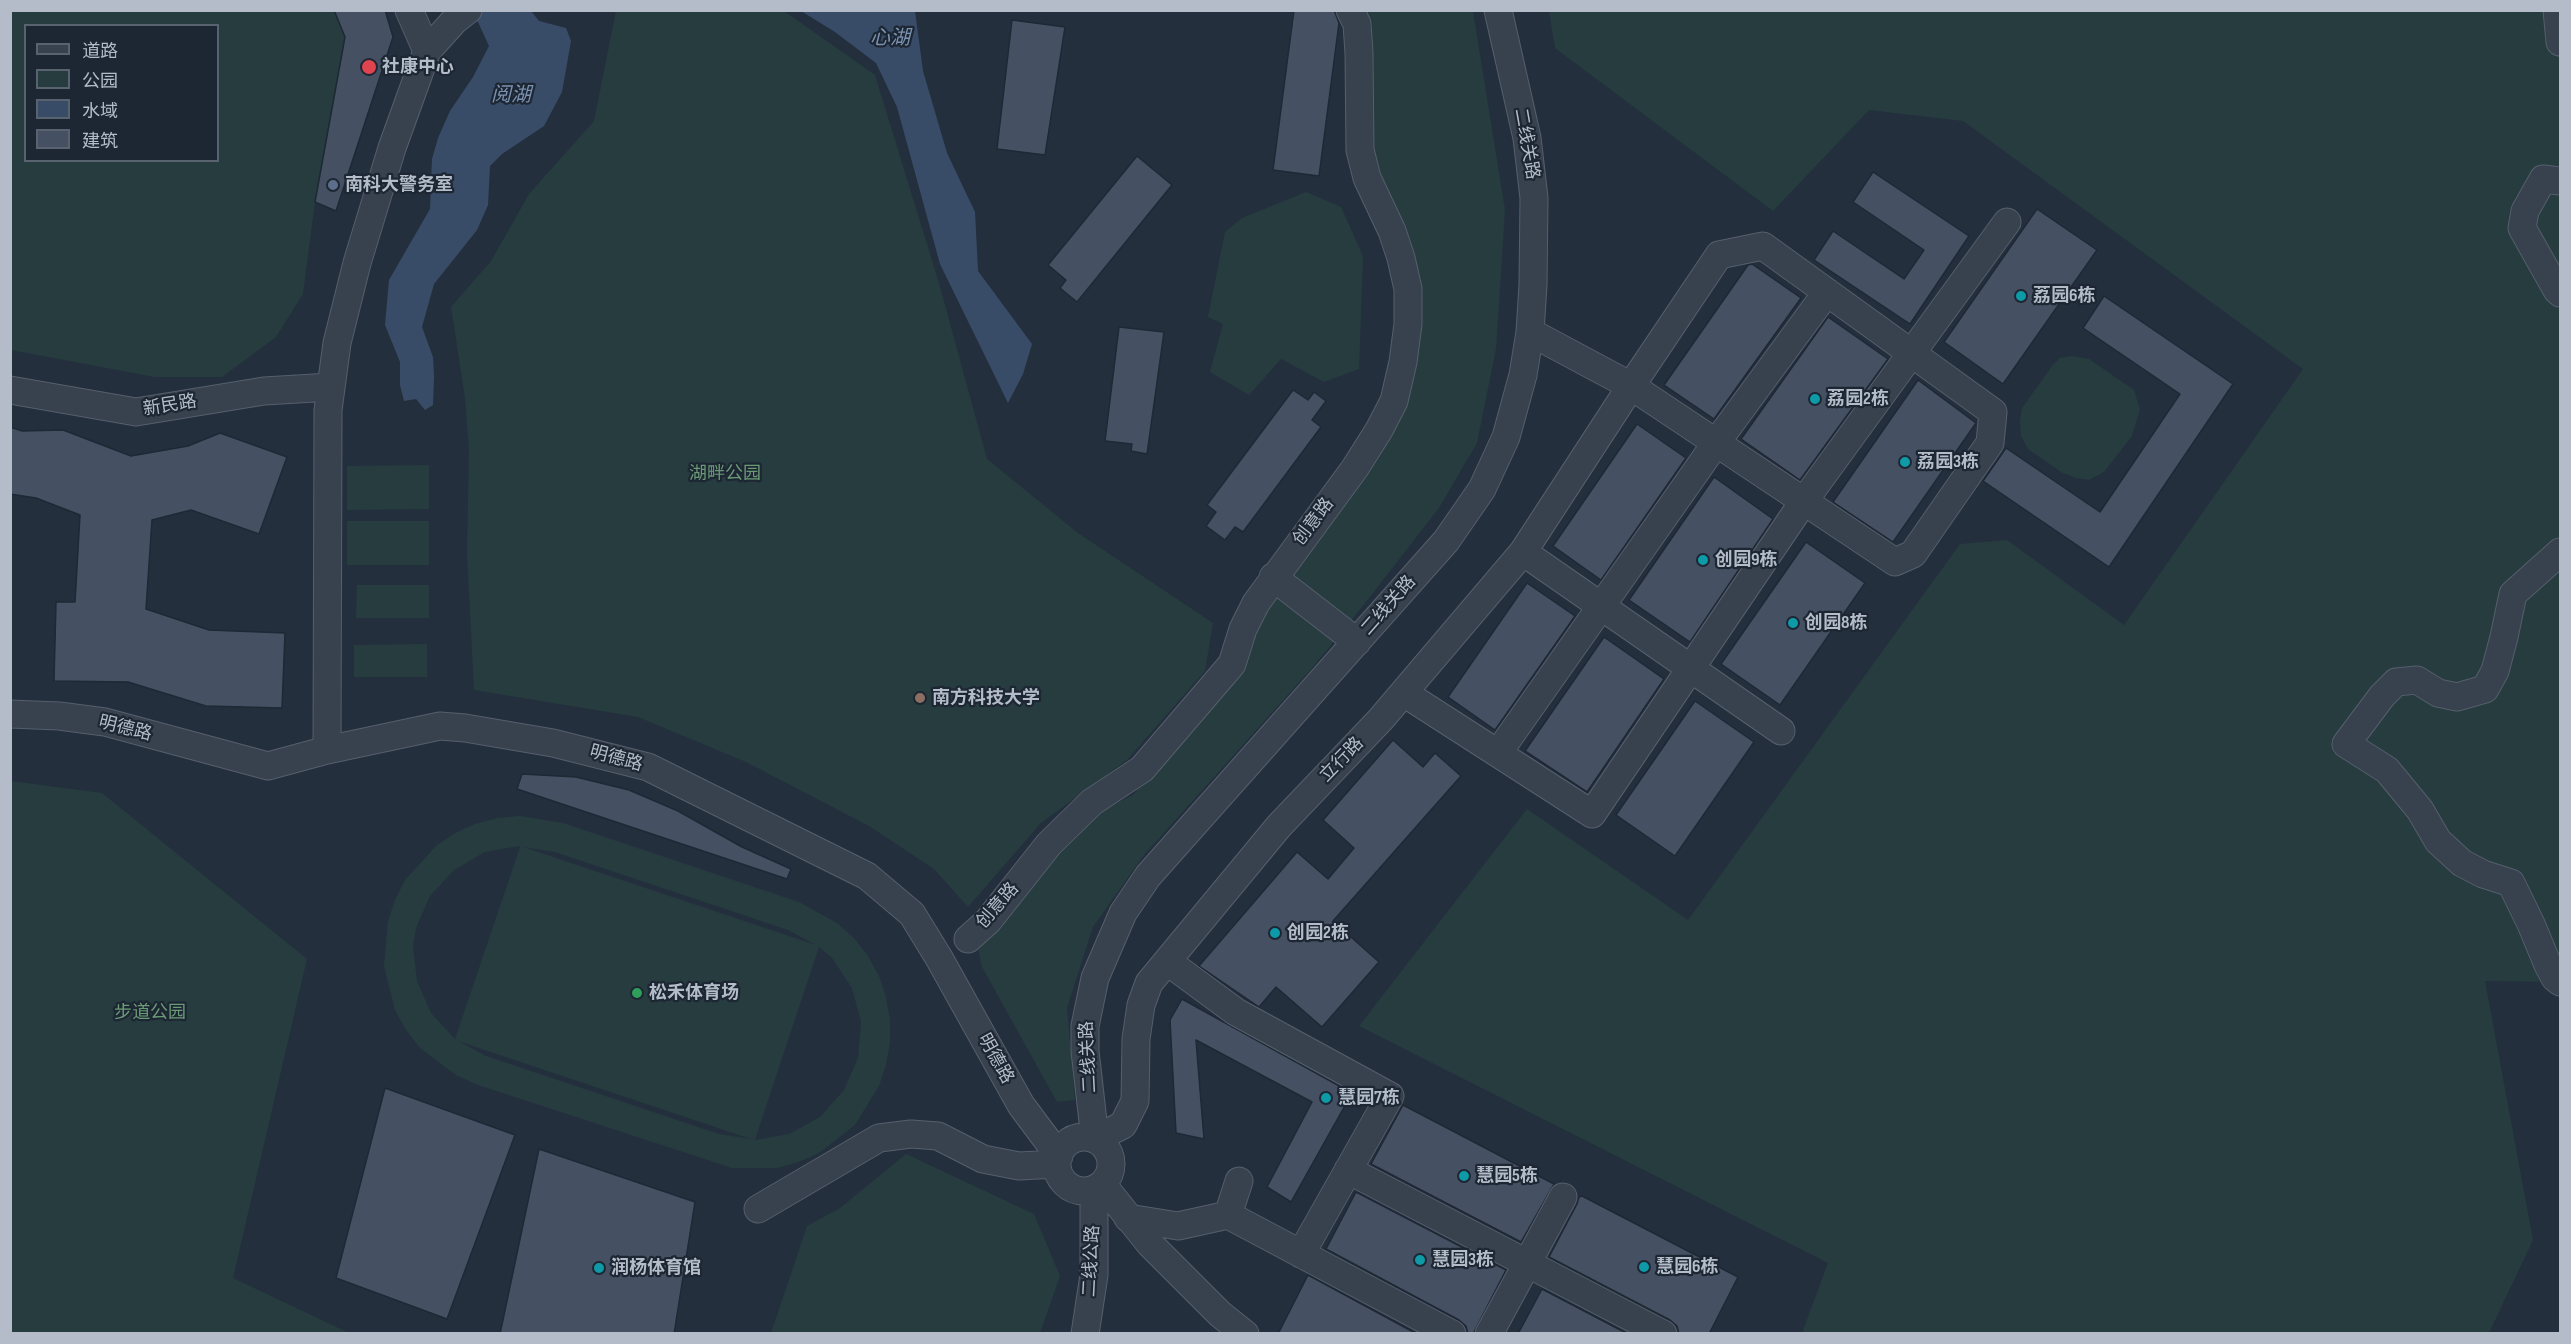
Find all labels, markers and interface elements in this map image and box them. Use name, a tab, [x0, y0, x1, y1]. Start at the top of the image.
legend	[24, 24, 219, 162]
water label: 心湖	[870, 27, 910, 51]
text: 道路	[82, 41, 118, 62]
place label: 社康中心	[382, 56, 454, 78]
marker: 社康中心	[360, 58, 378, 76]
text: 公园	[82, 71, 118, 92]
water label: 阅湖	[491, 84, 531, 108]
text: 水域	[82, 101, 118, 122]
street label: 二线关路	[1509, 107, 1543, 181]
text: 建筑	[82, 131, 118, 152]
place label: 南科大警务室	[345, 174, 453, 196]
marker: 南科大警务室	[326, 178, 340, 192]
place label: 荔园6栋	[2033, 285, 2095, 307]
marker: 荔园6栋	[2014, 289, 2028, 303]
place label: 荔园2栋	[1827, 388, 1889, 410]
street label: 新民路	[142, 391, 198, 421]
marker: 荔园2栋	[1808, 392, 1822, 406]
place label: 荔园3栋	[1917, 451, 1979, 473]
marker: 荔园3栋	[1898, 455, 1912, 469]
park label: 湖畔公园	[689, 463, 761, 485]
street label: 创意路	[1289, 494, 1339, 550]
place label: 创园9栋	[1715, 549, 1778, 571]
marker: 创园9栋	[1696, 553, 1710, 567]
street label: 二线关路	[1357, 572, 1421, 640]
place label: 创园8栋	[1805, 612, 1867, 634]
marker: 创园8栋	[1786, 616, 1800, 630]
place label: 南方科技大学	[932, 687, 1040, 709]
marker: 南方科技大学	[913, 691, 927, 705]
street label: 明德路	[96, 712, 154, 746]
street label: 立行路	[1315, 733, 1369, 787]
street label: 明德路	[587, 742, 645, 776]
street label: 创意路	[972, 879, 1024, 933]
place label: 创园2栋	[1287, 922, 1349, 944]
marker: 创园2栋	[1268, 926, 1282, 940]
place label: 松禾体育场	[649, 982, 739, 1004]
marker: 松禾体育场	[630, 986, 644, 1000]
park label: 步道公园	[114, 1002, 186, 1024]
street label: 二线关路	[1076, 1020, 1102, 1094]
street label: 明德路	[972, 1030, 1018, 1088]
place label: 慧园7栋	[1338, 1087, 1400, 1109]
marker: 慧园7栋	[1319, 1091, 1333, 1105]
place label: 慧园5栋	[1476, 1165, 1538, 1187]
marker: 慧园5栋	[1457, 1169, 1471, 1183]
street label: 二线公路	[1079, 1224, 1105, 1298]
place label: 慧园3栋	[1432, 1249, 1494, 1271]
marker: 慧园3栋	[1413, 1253, 1427, 1267]
place label: 慧园6栋	[1656, 1256, 1718, 1278]
place label: 润杨体育馆	[611, 1257, 701, 1279]
marker: 慧园6栋	[1637, 1260, 1651, 1274]
marker: 润杨体育馆	[592, 1261, 606, 1275]

